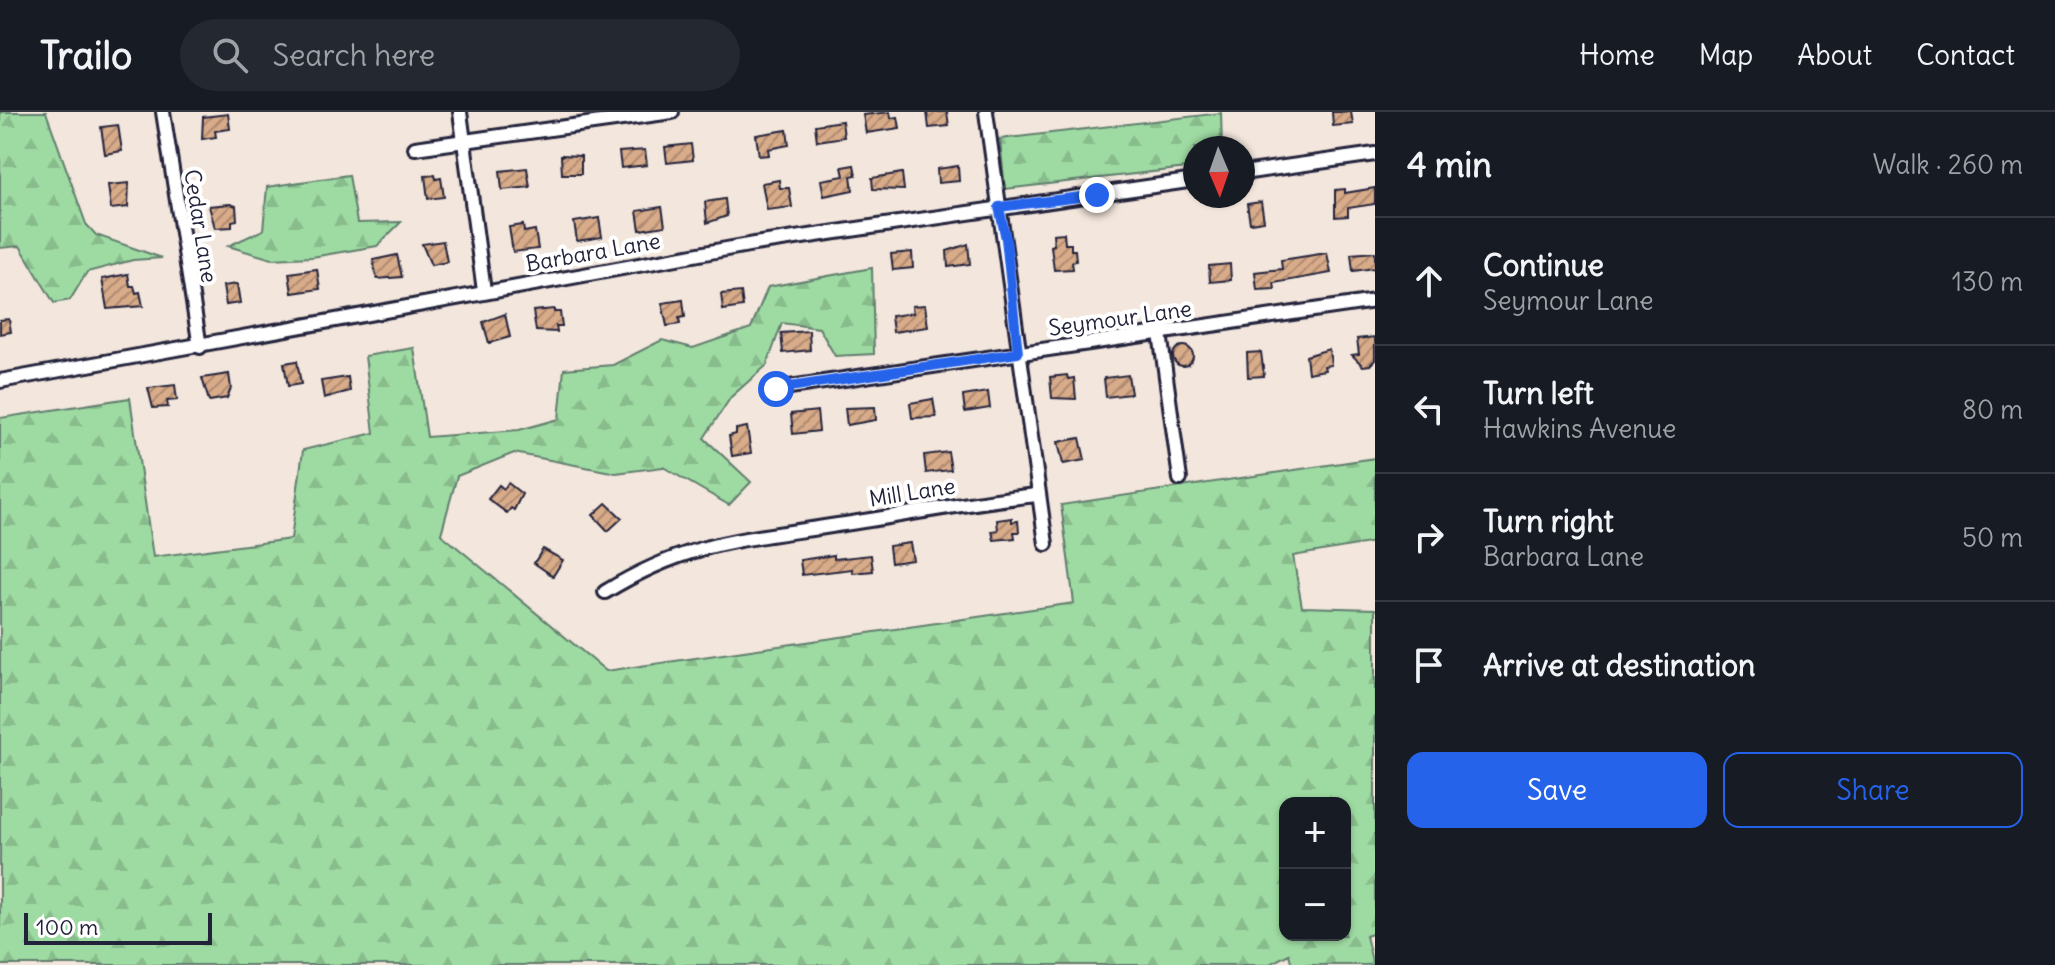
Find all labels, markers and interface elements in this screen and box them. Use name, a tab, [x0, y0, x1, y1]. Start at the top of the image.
search box	[180, 19, 740, 91]
text: Trailo	[40, 32, 132, 79]
icon: search	[208, 33, 252, 77]
text: Search here	[272, 36, 435, 74]
text: Home	[1579, 37, 1655, 73]
text: Map	[1699, 37, 1753, 73]
text: About	[1797, 37, 1872, 73]
text: Contact	[1916, 37, 2015, 73]
north arrow	[1183, 136, 1255, 208]
text: 4 min	[1407, 143, 1492, 186]
text: Walk · 260 m	[1873, 148, 2023, 181]
street label: Cedar Lane	[178, 167, 224, 285]
route end	[1079, 177, 1115, 213]
street label: Barbara Lane	[524, 226, 662, 278]
text: Continue	[1483, 246, 1604, 284]
icon: ahead	[1407, 259, 1451, 303]
text: 130 m	[1952, 265, 2023, 298]
text: Seymour Lane	[1483, 284, 1654, 317]
street label: Seymour Lane	[1047, 294, 1193, 342]
route start	[758, 371, 794, 407]
text: Turn left	[1483, 374, 1594, 412]
icon: left	[1407, 387, 1451, 431]
text: 80 m	[1962, 393, 2023, 426]
text: Hawkins Avenue	[1483, 412, 1676, 445]
street label: Mill Lane	[867, 471, 957, 513]
text: Turn right	[1483, 502, 1614, 540]
icon: right	[1407, 515, 1451, 559]
text: 50 m	[1962, 521, 2023, 554]
text: Barbara Lane	[1483, 540, 1644, 573]
icon: arrive	[1407, 643, 1451, 687]
text: Arrive at destination	[1483, 646, 1755, 684]
button: Save	[1407, 752, 1707, 828]
button: Share	[1723, 752, 2023, 828]
map controls	[1279, 797, 1351, 941]
button: +	[1279, 797, 1351, 869]
button: −	[1279, 869, 1351, 941]
scale bar	[24, 909, 212, 945]
text: 100 m	[36, 913, 98, 941]

